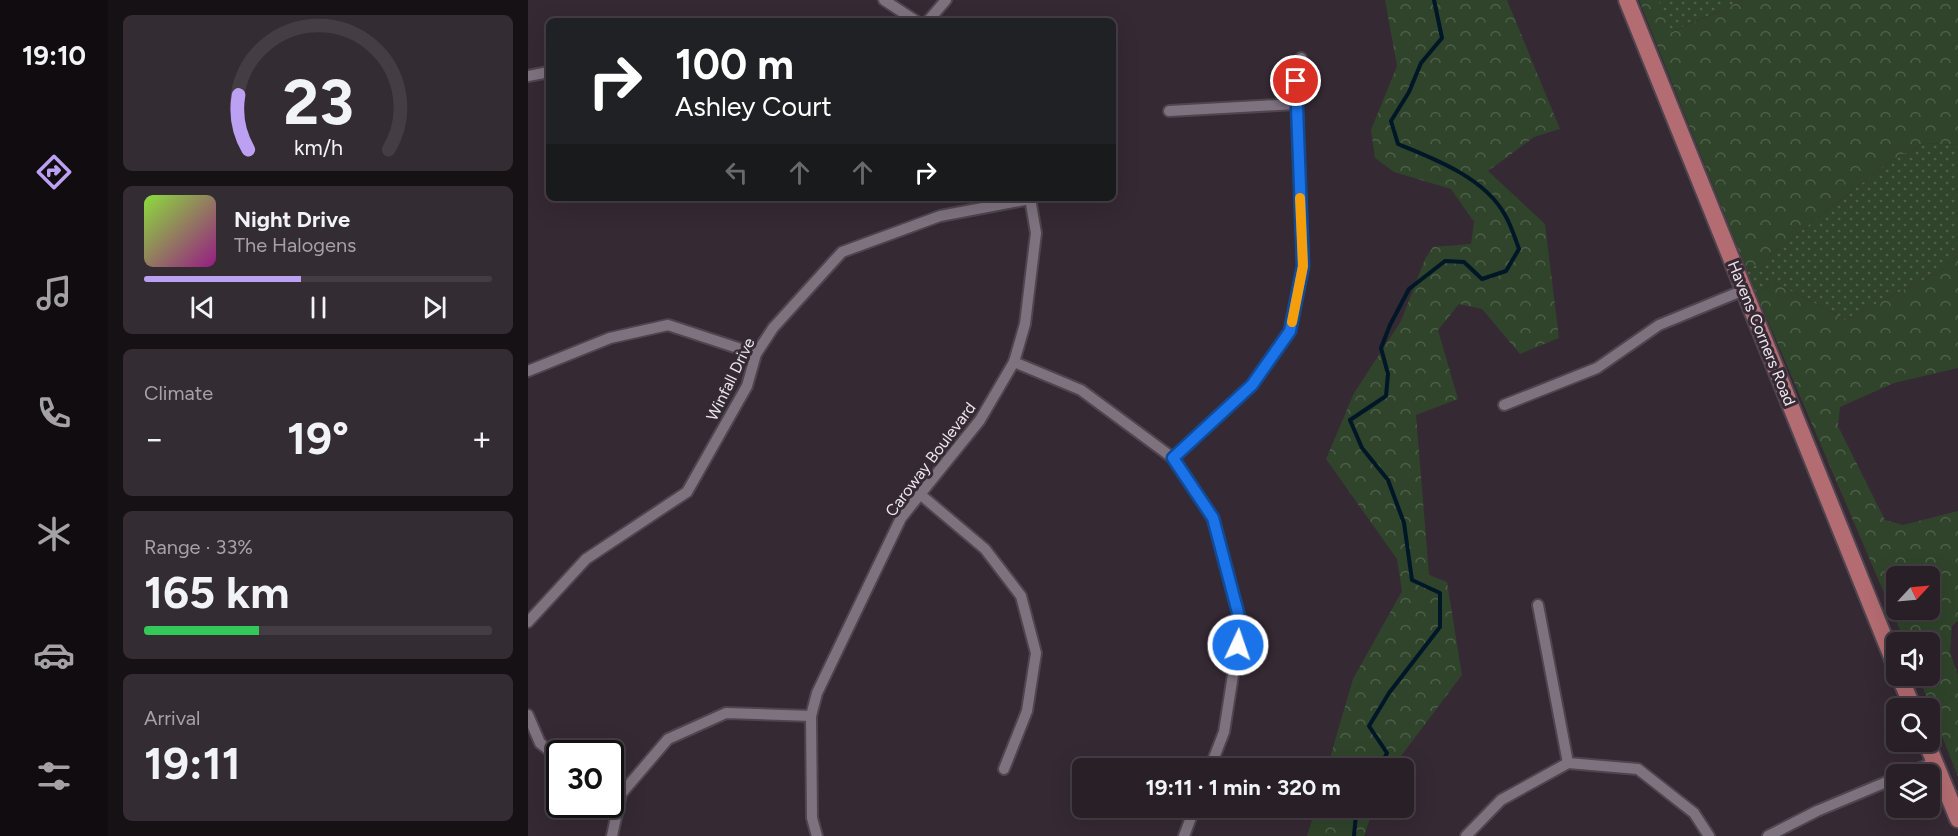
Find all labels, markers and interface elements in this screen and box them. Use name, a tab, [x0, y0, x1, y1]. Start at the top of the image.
text: 19:10	[22, 39, 86, 72]
text: 100 m	[675, 39, 794, 90]
icon: right	[576, 42, 654, 120]
pin	[1270, 55, 1321, 106]
icon: arrive	[1279, 64, 1312, 97]
text: 23	[283, 65, 353, 140]
text: Ashley Court	[675, 90, 832, 123]
text: km/h	[294, 135, 342, 160]
icon: directions	[33, 151, 75, 193]
icon: left	[720, 156, 753, 189]
icon: ahead	[783, 156, 816, 189]
icon: ahead	[846, 156, 879, 189]
icon: right	[909, 156, 942, 189]
text: Night Drive	[234, 206, 350, 233]
text: The Halogens	[234, 233, 356, 257]
street label: Havens Corners Road	[1724, 258, 1799, 409]
icon: music	[33, 272, 75, 314]
icon: previous	[186, 291, 219, 324]
icon: pause	[302, 291, 335, 324]
icon: next	[418, 291, 451, 324]
street label: Winfall Drive	[702, 334, 759, 424]
text: Climate	[144, 381, 213, 405]
icon: phone	[33, 392, 75, 434]
street label: Caroway Boulevard	[881, 398, 980, 520]
text: 19°	[287, 411, 349, 465]
text: −	[144, 419, 165, 458]
text: +	[471, 419, 492, 458]
icon: climate	[33, 513, 75, 555]
text: Range · 33%	[144, 535, 253, 559]
text: 165 km	[144, 565, 289, 619]
north arrow	[1886, 566, 1940, 620]
map controls	[1886, 566, 1940, 818]
position arrow	[1206, 613, 1270, 677]
button: sound	[1886, 632, 1940, 686]
icon: car	[33, 634, 75, 676]
button: search	[1886, 698, 1940, 752]
text: Arrival	[144, 706, 200, 730]
text: 19:11	[144, 736, 241, 790]
speed limit sign: 30	[546, 740, 624, 818]
icon: filters	[33, 755, 75, 797]
button: layers	[1886, 764, 1940, 818]
text: 19:11 · 1 min · 320 m	[1145, 774, 1341, 801]

